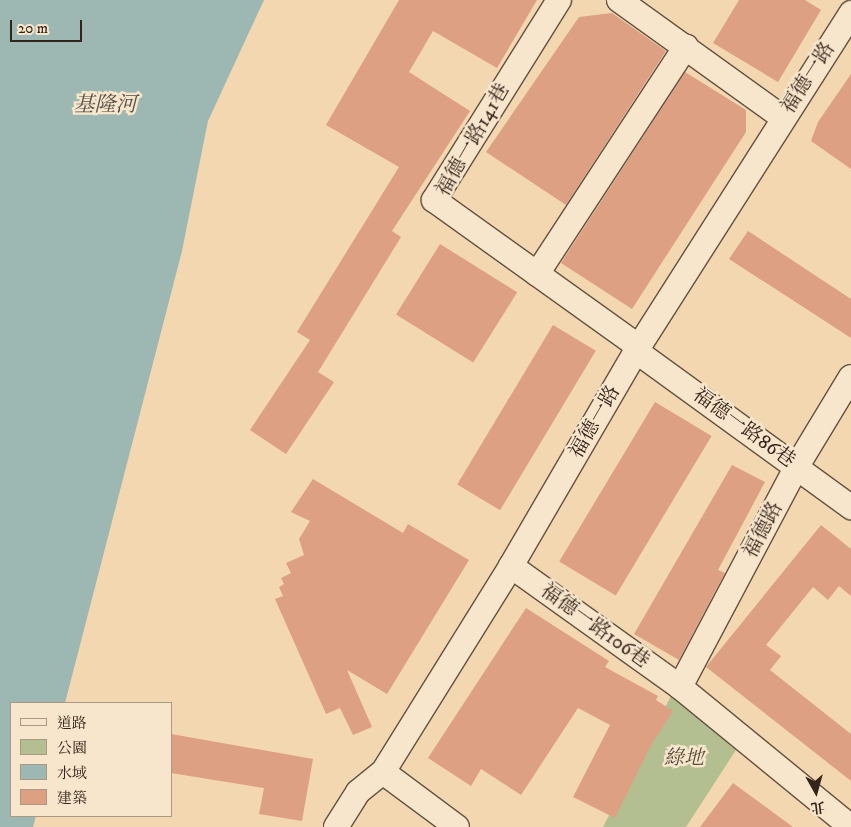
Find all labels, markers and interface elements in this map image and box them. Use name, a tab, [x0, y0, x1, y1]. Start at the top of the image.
scale bar	[12, 10, 85, 42]
text: 20 m	[18, 19, 48, 38]
street label: 福德一路	[776, 38, 840, 118]
street label: 福德一路141巷	[431, 79, 515, 201]
water label: 基隆河	[74, 92, 136, 118]
street label: 福德一路	[565, 381, 625, 463]
street label: 福德一路86巷	[688, 383, 800, 473]
street label: 福德路	[738, 498, 788, 562]
street label: 福德一路106巷	[536, 579, 654, 673]
legend	[10, 702, 172, 817]
text: 道路	[57, 714, 87, 733]
text: 公園	[57, 739, 87, 758]
park label: 綠地	[664, 746, 704, 770]
text: 水域	[57, 764, 87, 783]
north arrow	[791, 767, 841, 817]
text: 建築	[57, 789, 87, 808]
text: 北	[810, 797, 826, 817]

